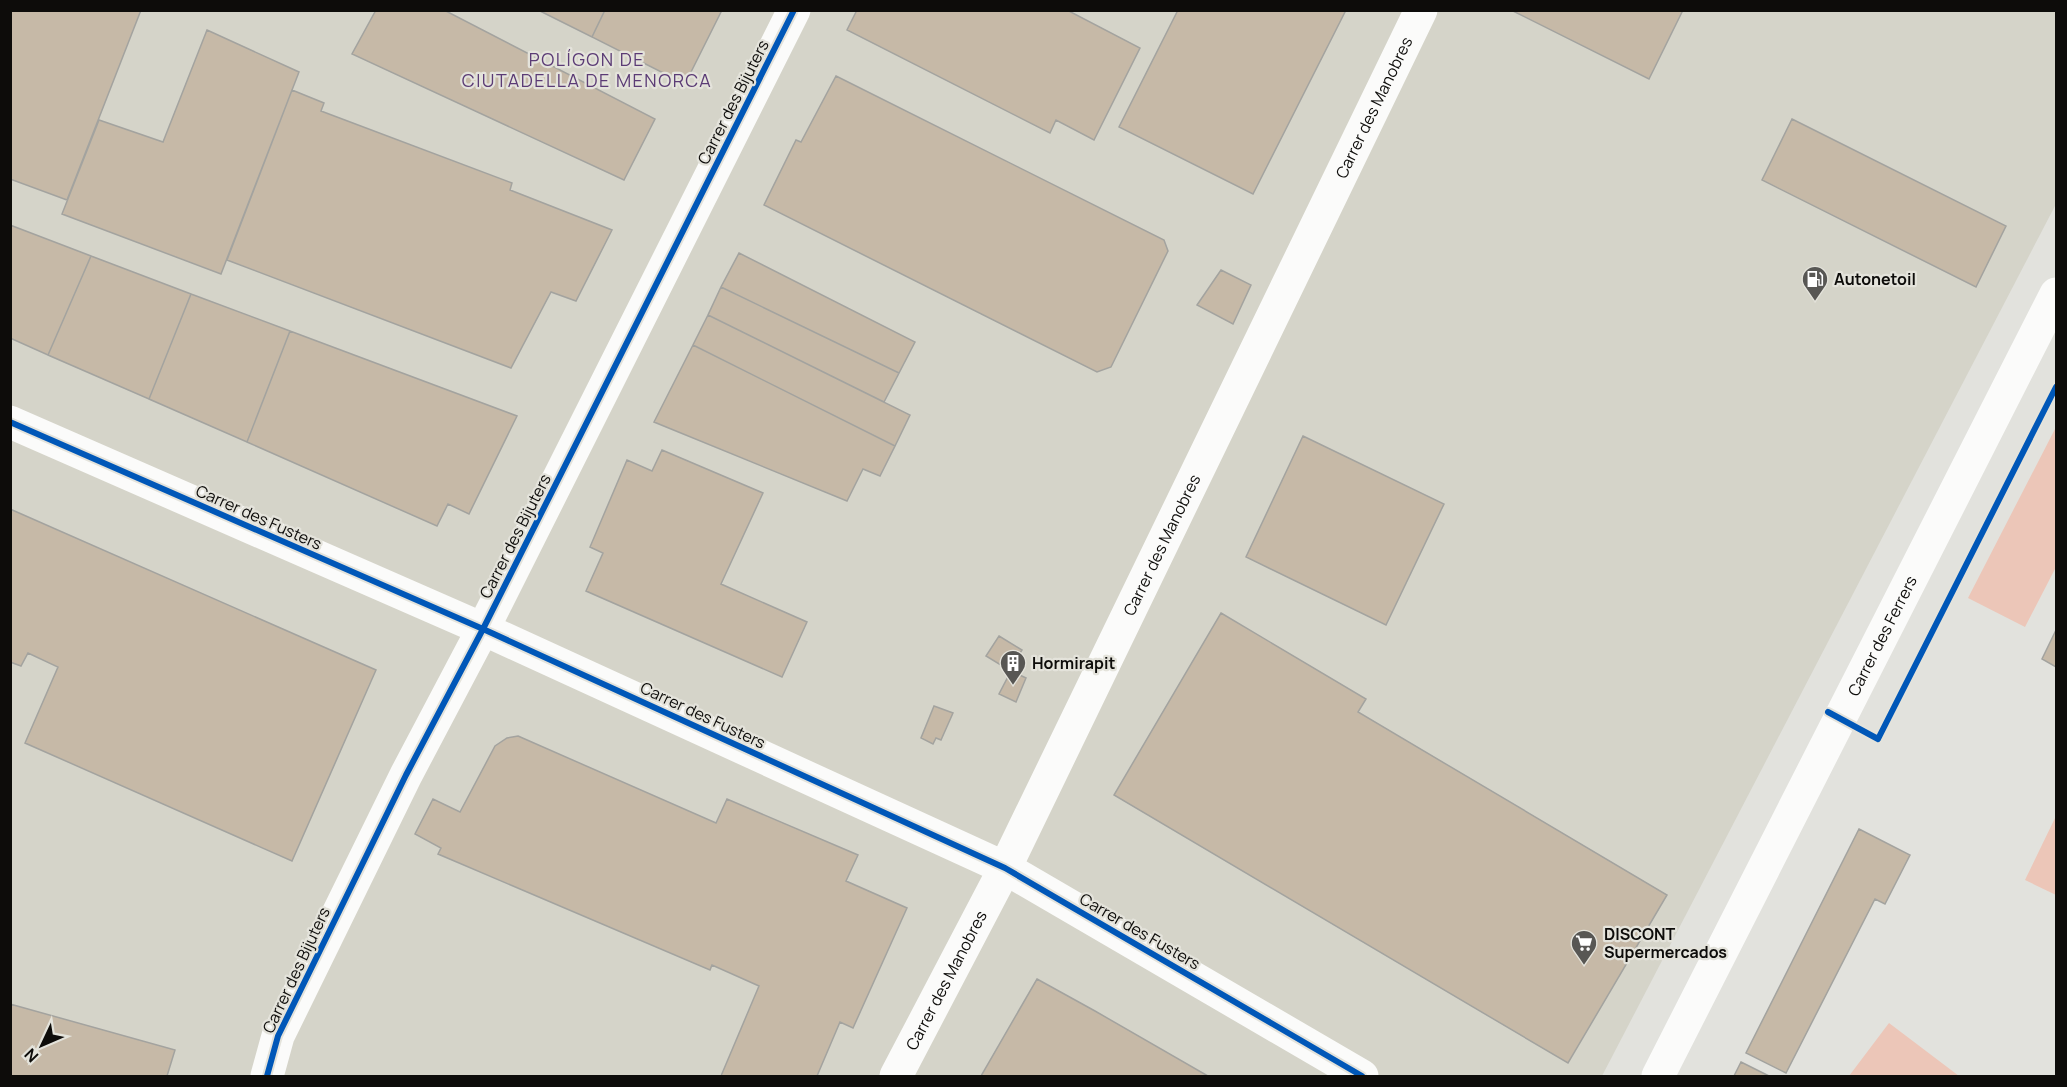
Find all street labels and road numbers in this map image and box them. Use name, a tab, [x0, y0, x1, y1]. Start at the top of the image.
street label: Carrer des Manobres	[1330, 33, 1417, 182]
street label: Carrer des Bijuters	[692, 36, 774, 168]
street label: Carrer des Bijuters	[474, 470, 556, 602]
street label: Carrer des Manobres	[1118, 470, 1205, 619]
street label: Carrer des Fusters	[193, 479, 325, 555]
street label: Carrer des Ferrers	[1842, 572, 1922, 700]
street label: Carrer des Fusters	[637, 676, 769, 754]
street label: Carrer des Fusters	[1076, 888, 1204, 974]
street label: Carrer des Bijuters	[257, 903, 335, 1037]
street label: Carrer des Manobres	[900, 907, 992, 1054]

